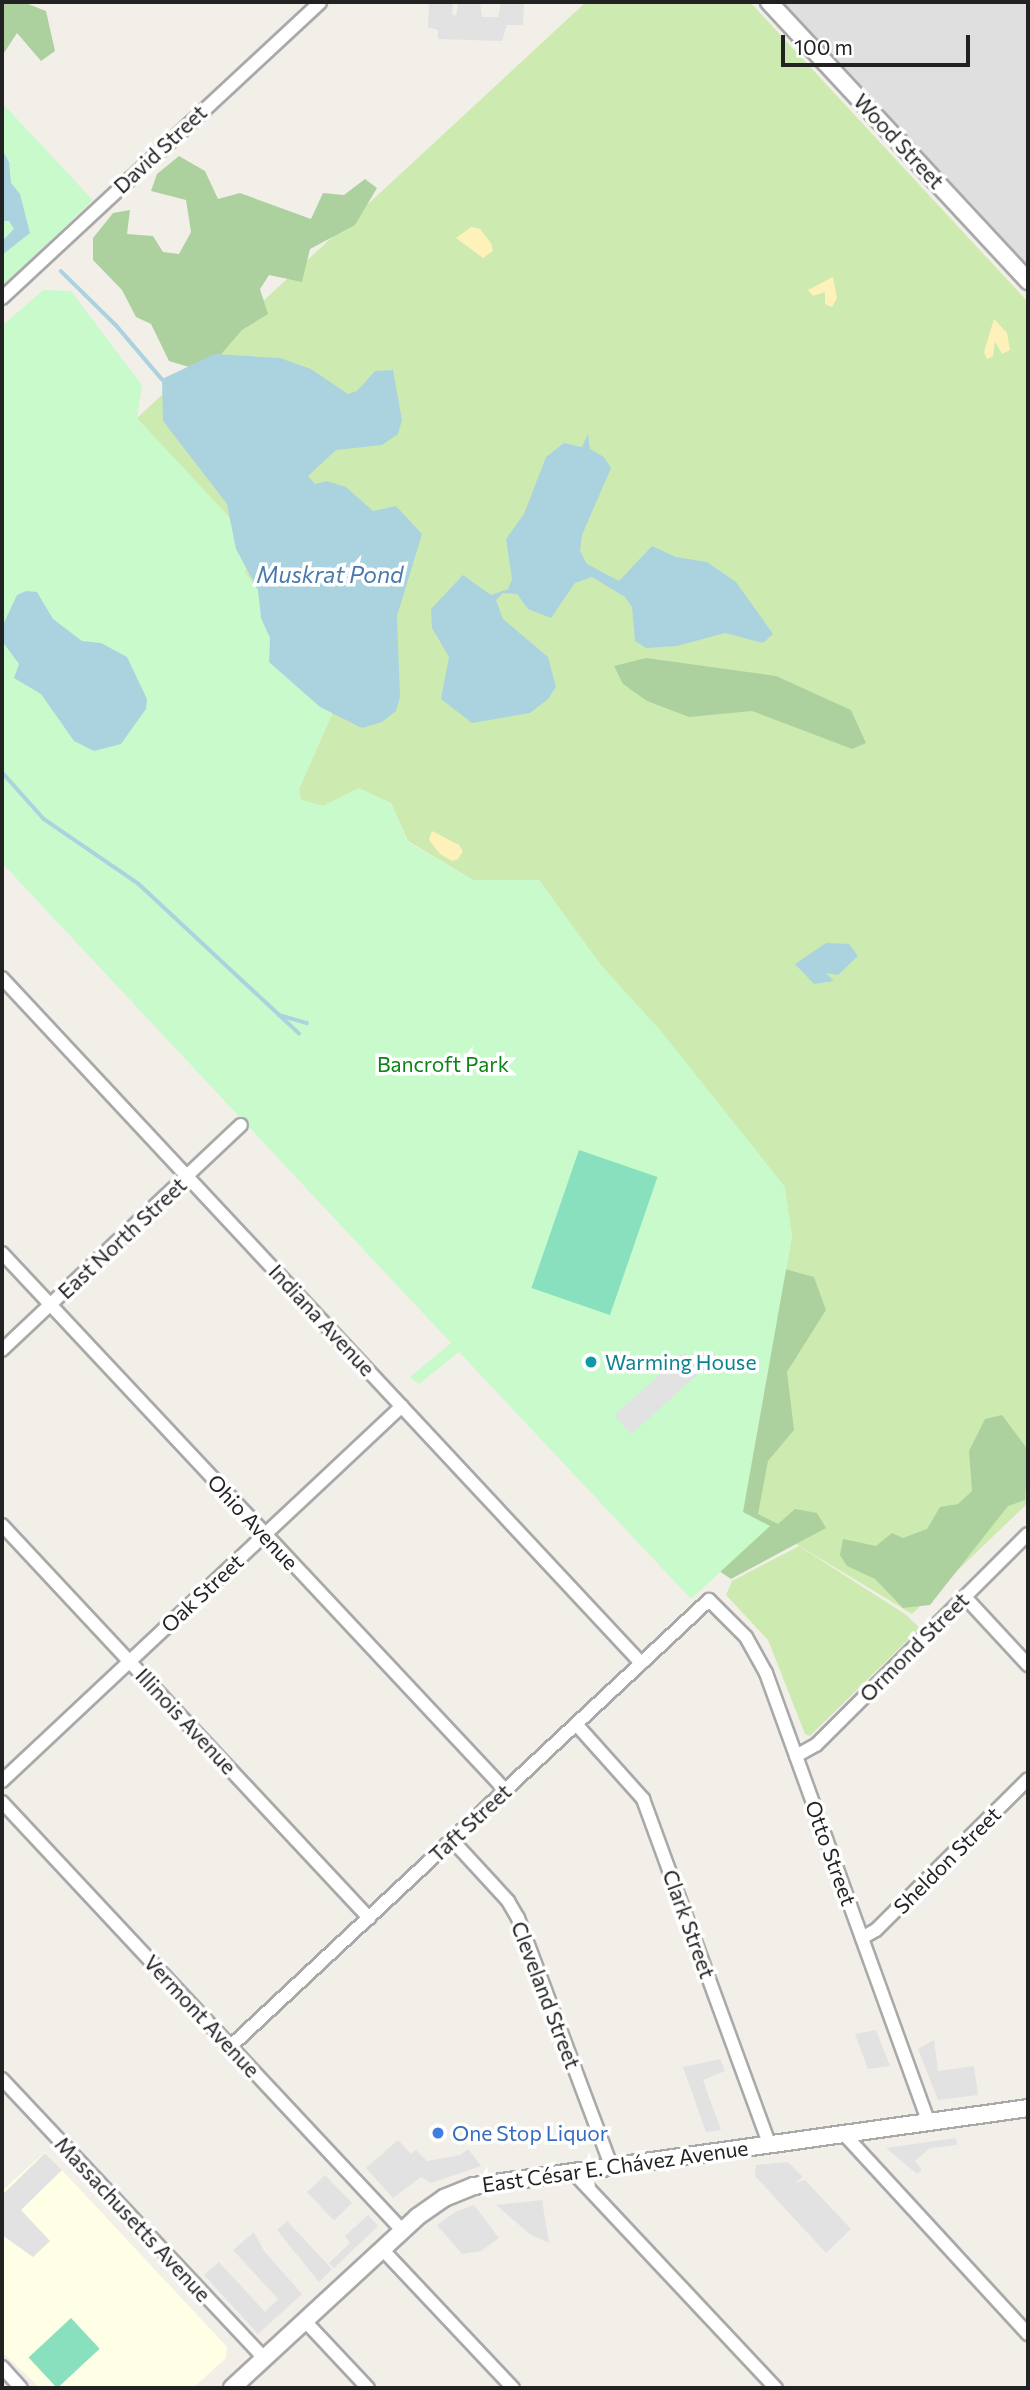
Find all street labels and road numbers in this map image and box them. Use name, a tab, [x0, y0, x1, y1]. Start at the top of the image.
street label: Wood Street	[849, 88, 949, 194]
street label: David Street	[108, 100, 212, 198]
street label: East North Street	[53, 1172, 191, 1304]
street label: Indiana Avenue	[264, 1259, 380, 1381]
street label: Ohio Avenue	[202, 1469, 304, 1575]
street label: Oak Street	[156, 1549, 248, 1637]
street label: Ormond Street	[854, 1587, 974, 1707]
street label: Illinois Avenue	[131, 1663, 241, 1779]
street label: Taft Street	[424, 1779, 516, 1867]
street label: Otto Street	[800, 1797, 862, 1909]
street label: Sheldon Street	[888, 1801, 1006, 1919]
street label: Clark Street	[658, 1866, 720, 1982]
street label: Cleveland Street	[506, 1918, 586, 2072]
street label: Vermont Avenue	[139, 1950, 265, 2082]
street label: Massachusetts Avenue	[50, 2131, 216, 2307]
street label: East César E. Chávez Avenue	[480, 2135, 750, 2197]

